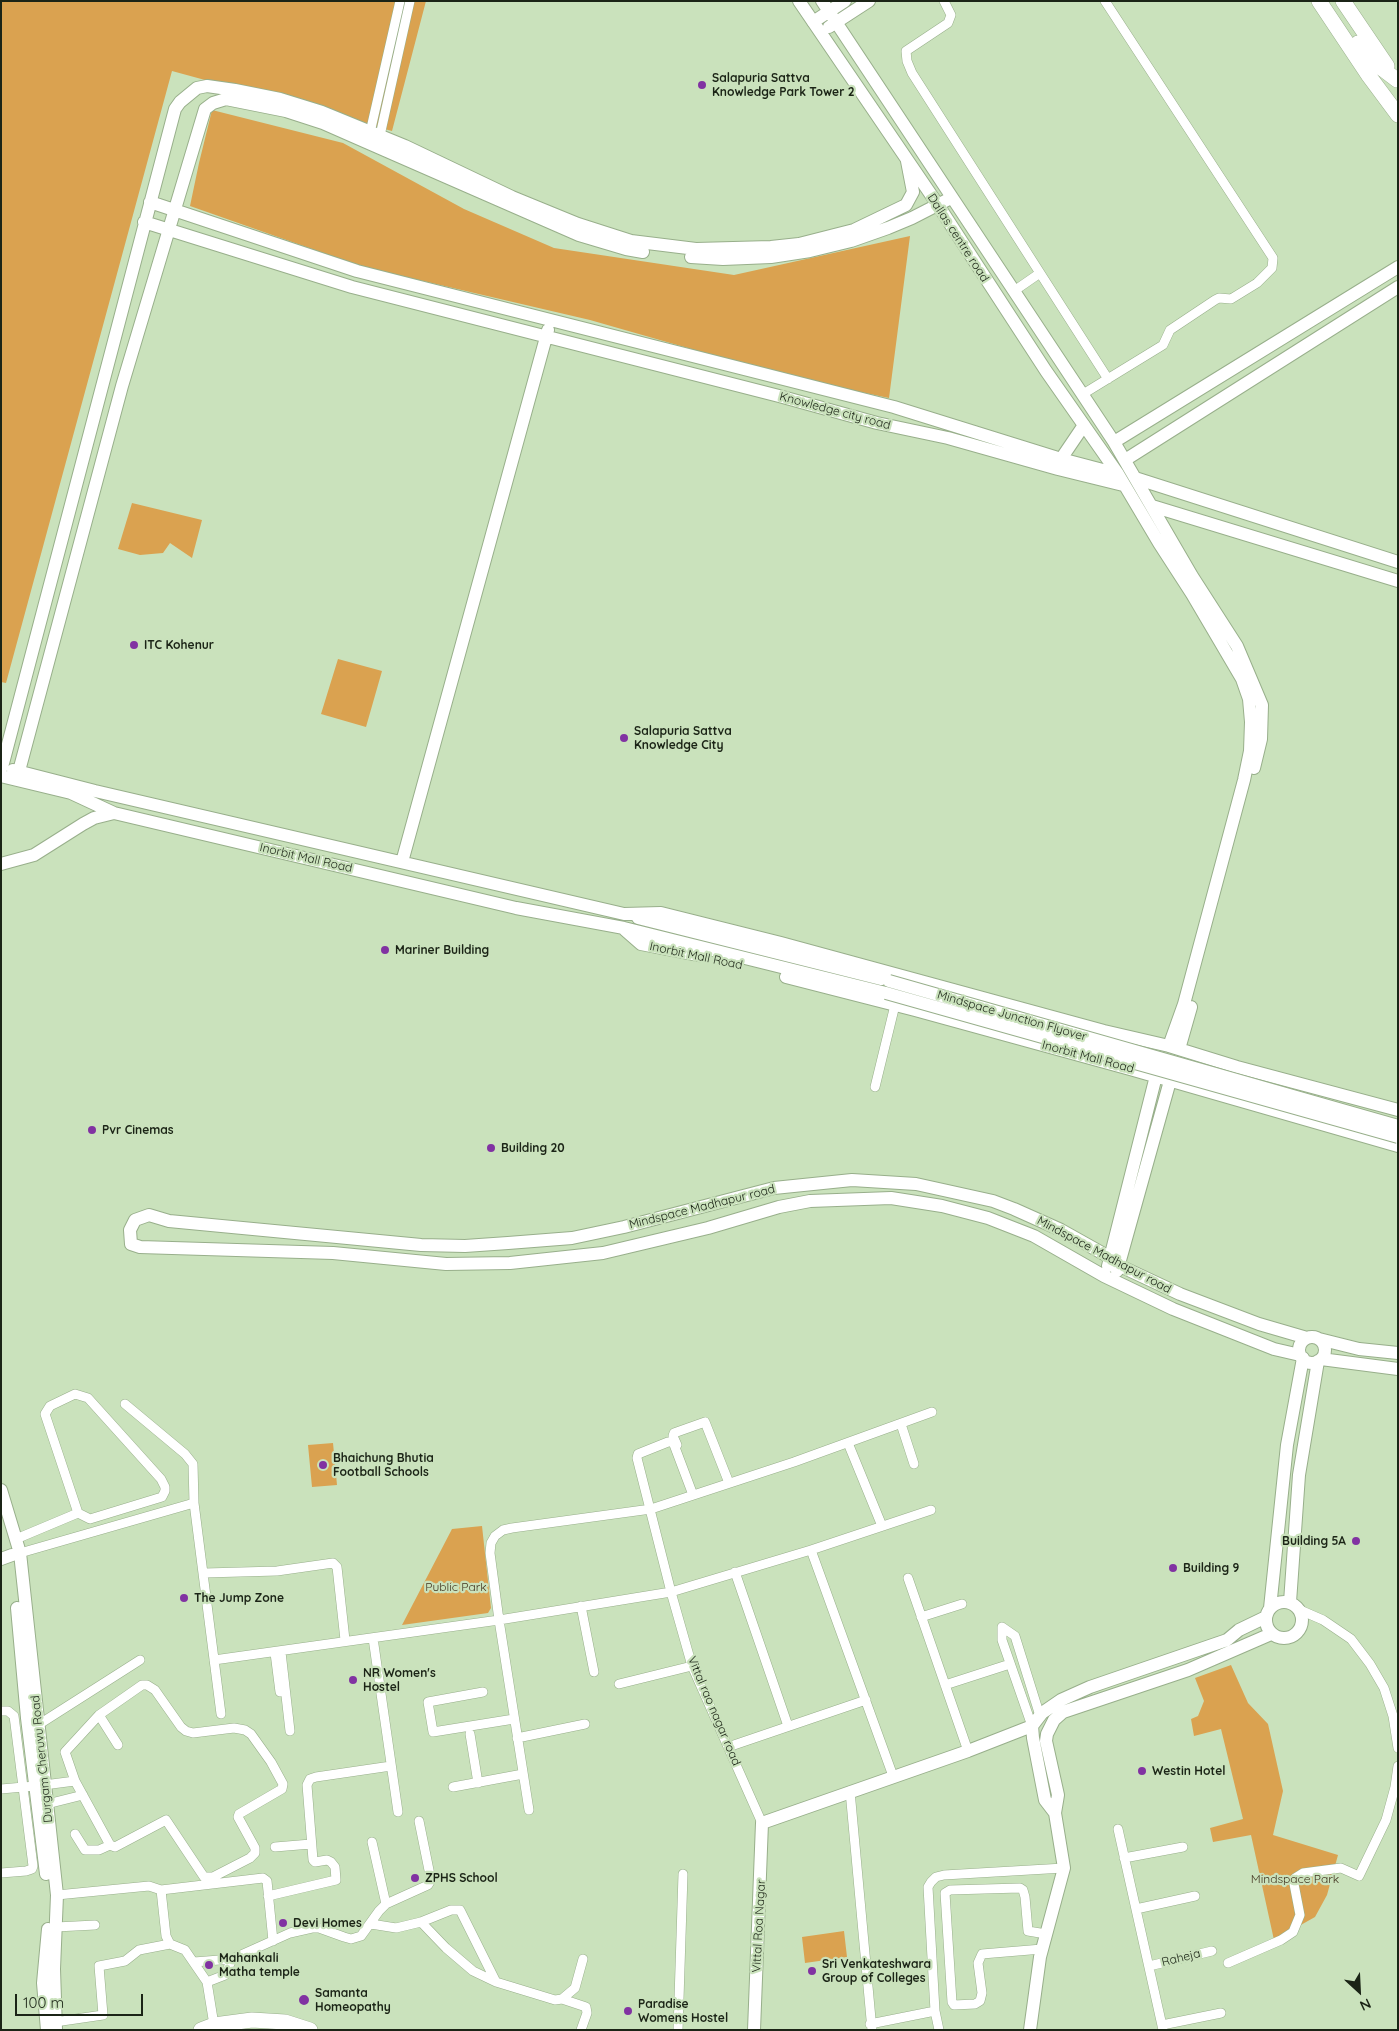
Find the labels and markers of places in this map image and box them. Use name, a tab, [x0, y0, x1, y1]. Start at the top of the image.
place label: Salapuria Sattva Knowledge Park Tower 2	[712, 71, 855, 99]
marker: Salapuria Sattva Knowledge Park Tower 2	[696, 79, 708, 91]
place label: ITC Kohenur	[144, 638, 214, 652]
marker: ITC Kohenur	[128, 639, 140, 651]
place label: Salapuria Sattva Knowledge City	[634, 724, 732, 752]
marker: Salapuria Sattva Knowledge City	[618, 732, 630, 744]
place label: Mariner Building	[395, 943, 489, 957]
marker: Mariner Building	[379, 944, 391, 956]
place label: Pvr Cinemas	[102, 1123, 174, 1137]
marker: Pvr Cinemas	[86, 1124, 98, 1136]
place label: Building 20	[501, 1141, 565, 1155]
marker: Building 20	[485, 1142, 497, 1154]
place label: Bhaichung Bhutia Football Schools	[333, 1451, 434, 1479]
marker: Bhaichung Bhutia Football Schools	[317, 1459, 329, 1471]
place label: Building 5A	[1282, 1534, 1346, 1548]
marker: Building 5A	[1350, 1535, 1362, 1547]
place label: Building 9	[1183, 1561, 1239, 1575]
marker: Building 9	[1167, 1562, 1179, 1574]
place label: The Jump Zone	[194, 1591, 284, 1605]
marker: The Jump Zone	[178, 1592, 190, 1604]
place label: NR Women's Hostel	[363, 1666, 436, 1694]
marker: NR Women's Hostel	[347, 1674, 359, 1686]
place label: Westin Hotel	[1152, 1764, 1226, 1778]
marker: Westin Hotel	[1136, 1765, 1148, 1777]
place label: ZPHS School	[425, 1871, 498, 1885]
marker: ZPHS School	[409, 1872, 421, 1884]
place label: Devi Homes	[293, 1916, 362, 1930]
marker: Devi Homes	[277, 1917, 289, 1929]
place label: Mahankali Matha temple	[219, 1951, 300, 1979]
place label: Sri Venkateshwara Group of Colleges	[822, 1957, 931, 1985]
marker: Mahankali Matha temple	[203, 1959, 215, 1971]
marker: Sri Venkateshwara Group of Colleges	[806, 1965, 818, 1977]
place label: Samanta Homeopathy	[315, 1986, 391, 2014]
marker: Samanta Homeopathy	[297, 1993, 311, 2007]
place label: Paradise Womens Hostel	[638, 1997, 728, 2025]
marker: Paradise Womens Hostel	[622, 2005, 634, 2017]

